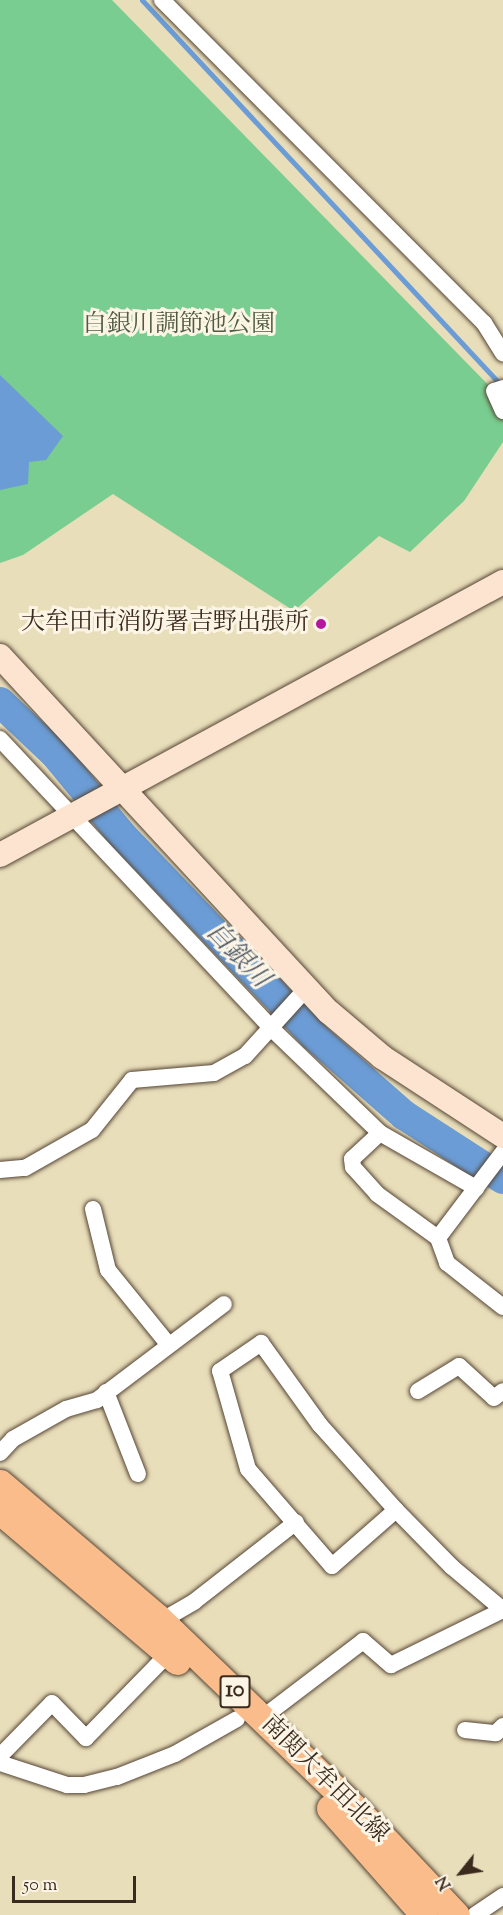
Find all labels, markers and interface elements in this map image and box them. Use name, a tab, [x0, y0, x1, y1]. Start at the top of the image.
park label: 白銀川調節池公園	[83, 312, 275, 340]
place label: 大牟田市消防署吉野出張所	[21, 610, 309, 638]
marker: 大牟田市消防署吉野出張所	[314, 617, 328, 631]
water label: 白銀川	[199, 917, 275, 995]
road number: 10	[218, 1673, 252, 1711]
street label: 南関大牟田北線	[254, 1710, 394, 1850]
north arrow	[431, 1843, 491, 1903]
scale bar	[15, 1864, 140, 1902]
text: N	[432, 1871, 458, 1894]
text: 50 m	[23, 1873, 57, 1899]

